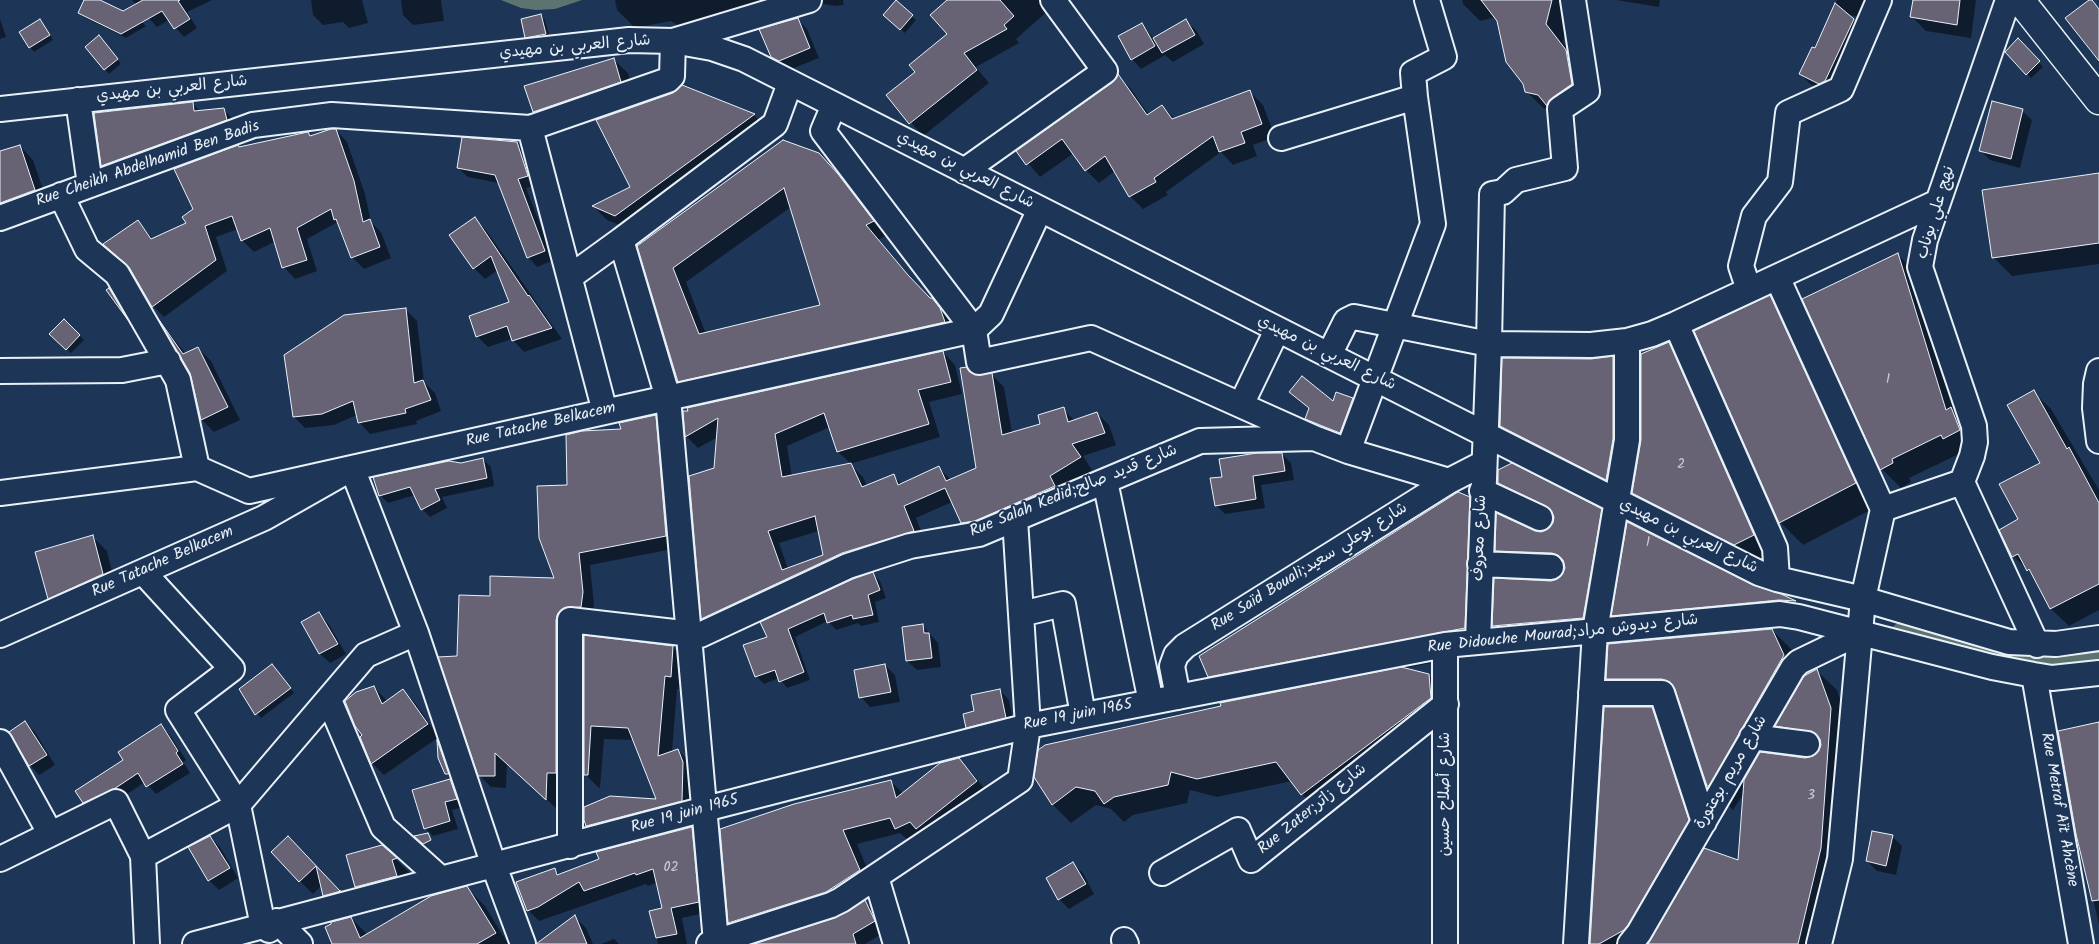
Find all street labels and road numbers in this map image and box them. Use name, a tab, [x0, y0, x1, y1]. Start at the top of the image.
street label: شارع العربي بن مهيدي	[499, 32, 651, 64]
street label: شارع العربي بن مهيدي	[96, 73, 248, 107]
street label: Rue Cheikh Abdelhamid Ben Badis	[34, 118, 262, 212]
street label: شارع العربي بن مهيدي	[893, 128, 1037, 214]
street label: نهج علي بوناب	[1914, 164, 1960, 262]
street label: شارع العربي بن مهيدي	[1254, 312, 1398, 396]
street label: Rue Tatache Belkacem	[464, 399, 618, 453]
street label: Rue Salah Kedid;شارع قديد صالح	[967, 441, 1181, 543]
street label: شارع معروف	[1470, 495, 1492, 581]
street label: شارع العربي بن مهيدي	[1616, 495, 1760, 579]
street label: Rue Saïd Bouali;شارع بوعلي سعيد	[1208, 499, 1412, 637]
street label: Rue Tatache Belkacem	[89, 523, 237, 603]
street label: Rue Didouche Mourad;شارع ديدوش مراد	[1427, 611, 1699, 659]
street label: Rue 19 juin 1965	[1022, 696, 1134, 736]
street label: شارع مريم بوعتورة	[1692, 713, 1772, 833]
street label: Rue Metraf Aït Ahcène	[2035, 731, 2081, 889]
street label: شارع أصلاح حسين	[1436, 732, 1456, 856]
street label: Rue Zater;شارع زاتر	[1255, 760, 1371, 860]
street label: Rue 19 juin 1965	[629, 791, 741, 839]

